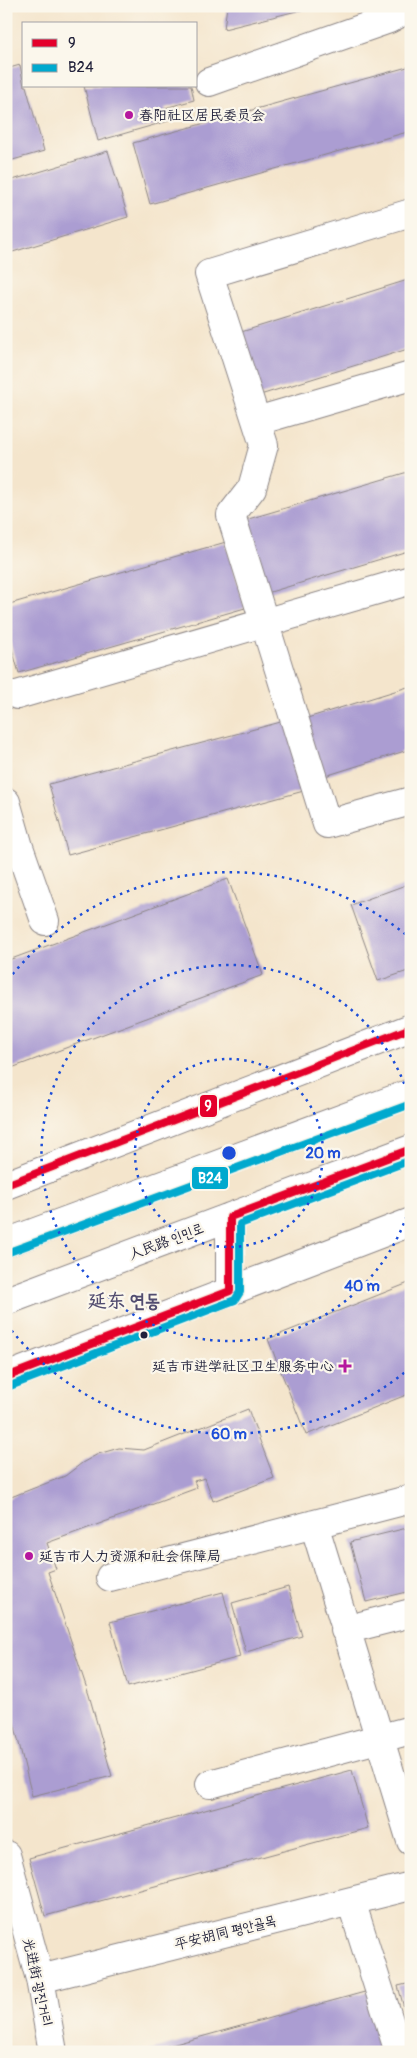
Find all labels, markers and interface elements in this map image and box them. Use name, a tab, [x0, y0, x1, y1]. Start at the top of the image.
legend	[22, 22, 198, 88]
text: 9	[68, 34, 76, 53]
text: B24	[68, 58, 94, 77]
place label: 春阳社区居民委员会	[139, 107, 265, 124]
marker: 春阳社区居民委员会	[123, 109, 135, 121]
line badge: 9	[199, 1094, 218, 1118]
text: 9	[204, 1098, 212, 1115]
centre of rings	[220, 1144, 238, 1162]
text: 20 m	[305, 1144, 341, 1163]
line badge: B24	[191, 1166, 229, 1190]
text: B24	[198, 1170, 223, 1187]
street label: 人民路 인민로	[126, 1219, 206, 1264]
text: 40 m	[344, 1277, 380, 1296]
district label: 延东 연동	[88, 1289, 160, 1313]
unlabelled marker	[139, 1330, 149, 1340]
place label: 延吉市进学社区卫生服务中心	[152, 1358, 334, 1375]
marker: 延吉市进学社区卫生服务中心	[338, 1359, 352, 1373]
text: 60 m	[211, 1425, 247, 1444]
place label: 延吉市人力资源和社会保障局	[39, 1548, 221, 1565]
marker: 延吉市人力资源和社会保障局	[23, 1550, 35, 1562]
street label: 平安胡同 평안골목	[173, 1912, 278, 1953]
street label: 光进街 광진거리	[19, 1936, 56, 2028]

